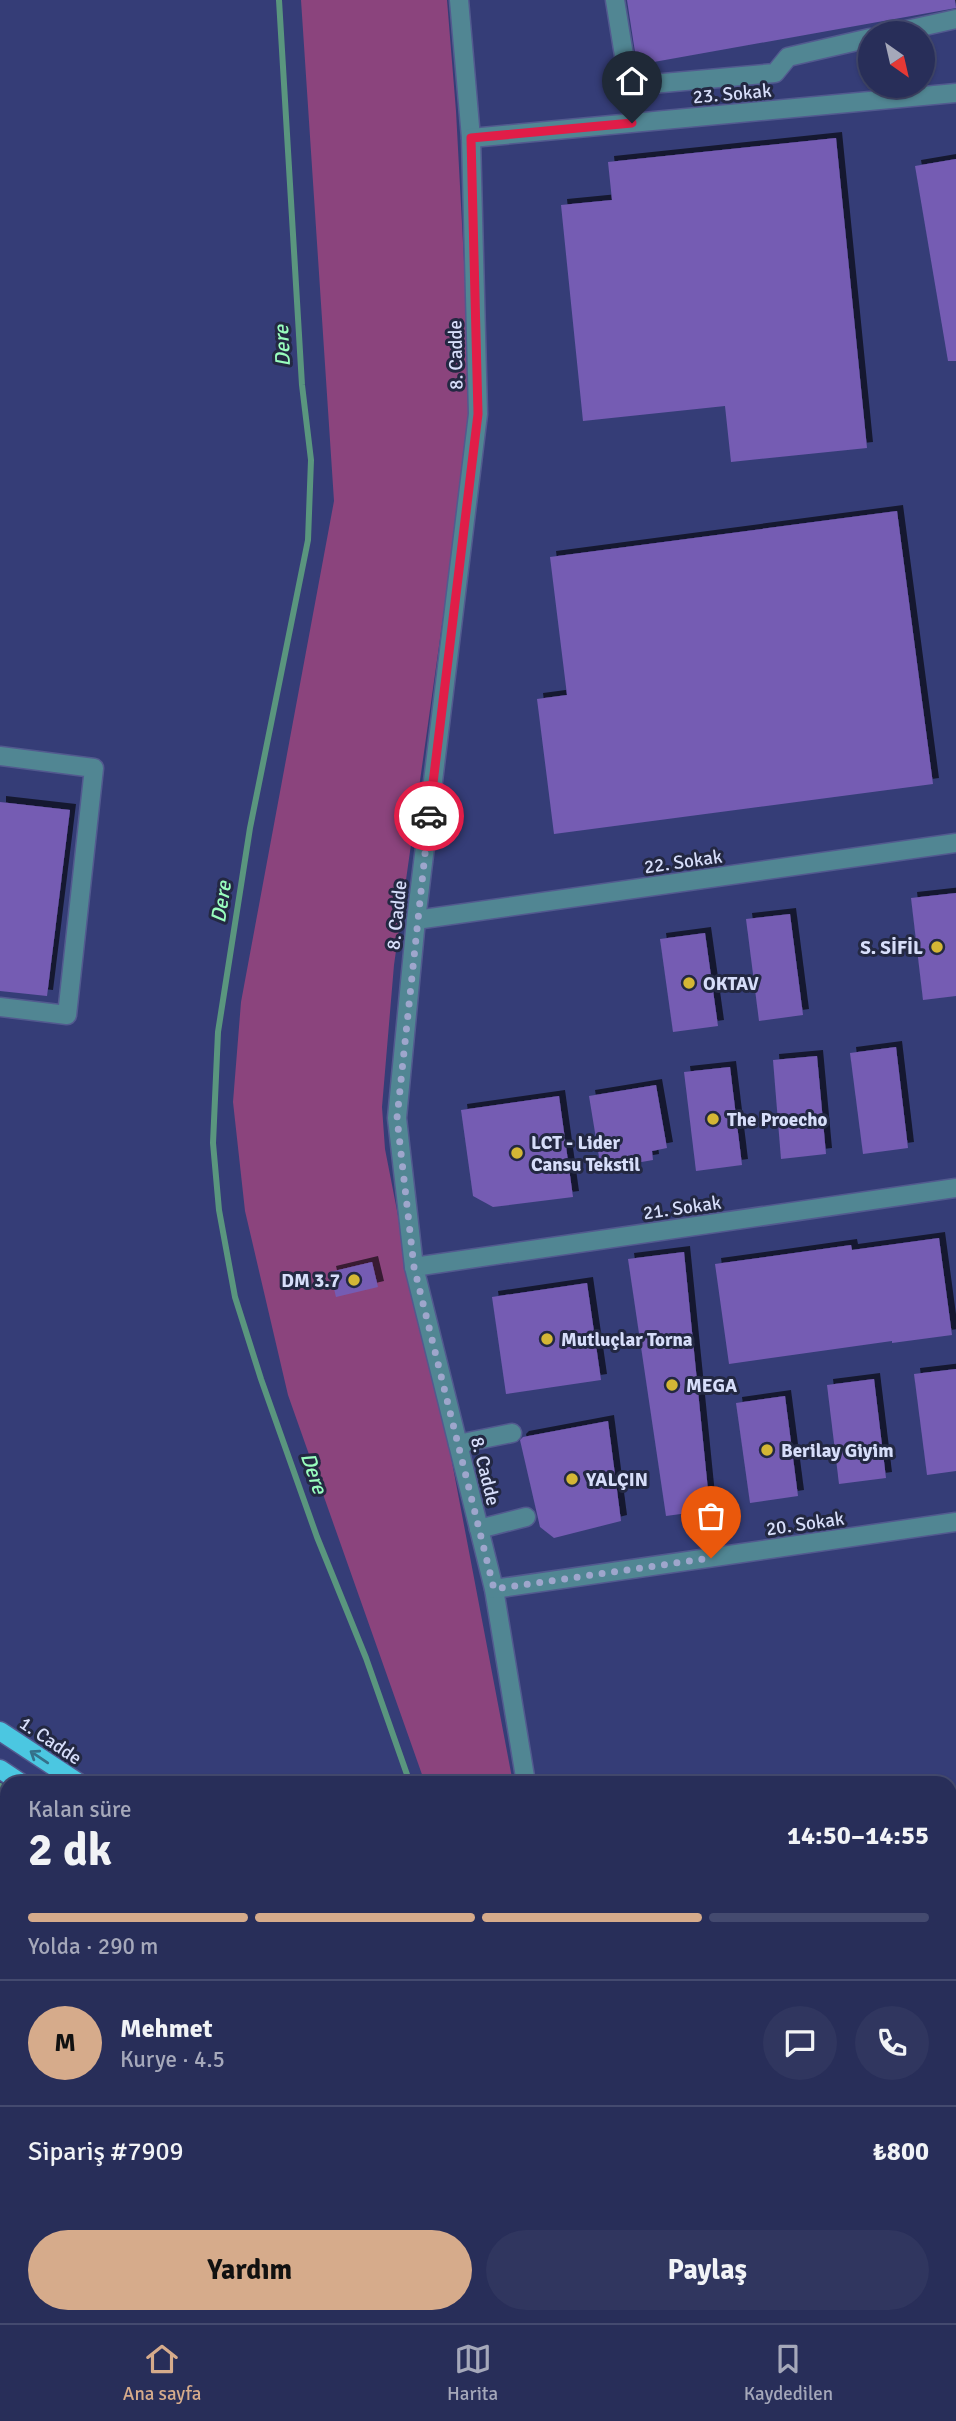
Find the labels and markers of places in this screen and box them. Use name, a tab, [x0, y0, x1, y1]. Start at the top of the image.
pin	[602, 51, 662, 123]
place label: S. SİFİL	[860, 936, 923, 960]
marker: S. SİFİL	[929, 939, 945, 955]
place label: OKTAV	[703, 972, 759, 996]
marker: OKTAV	[681, 975, 697, 991]
place label: The Proecho	[727, 1108, 828, 1132]
marker: The Proecho	[705, 1111, 721, 1127]
place label: LCT - Lider Cansu Tekstil	[531, 1131, 640, 1177]
marker: LCT - Lider Cansu Tekstil	[509, 1145, 525, 1161]
place label: DM 3.7	[281, 1269, 340, 1293]
marker: DM 3.7	[346, 1272, 362, 1288]
place label: Mutluçlar Torna	[561, 1328, 693, 1352]
marker: Mutluçlar Torna	[539, 1331, 555, 1347]
place label: MEGA	[686, 1374, 737, 1398]
marker: MEGA	[664, 1377, 680, 1393]
place label: Berilay Giyim	[781, 1439, 894, 1463]
marker: Berilay Giyim	[759, 1442, 775, 1458]
place label: YALÇIN	[585, 1468, 648, 1492]
marker: YALÇIN	[564, 1471, 580, 1487]
pin	[681, 1486, 741, 1558]

